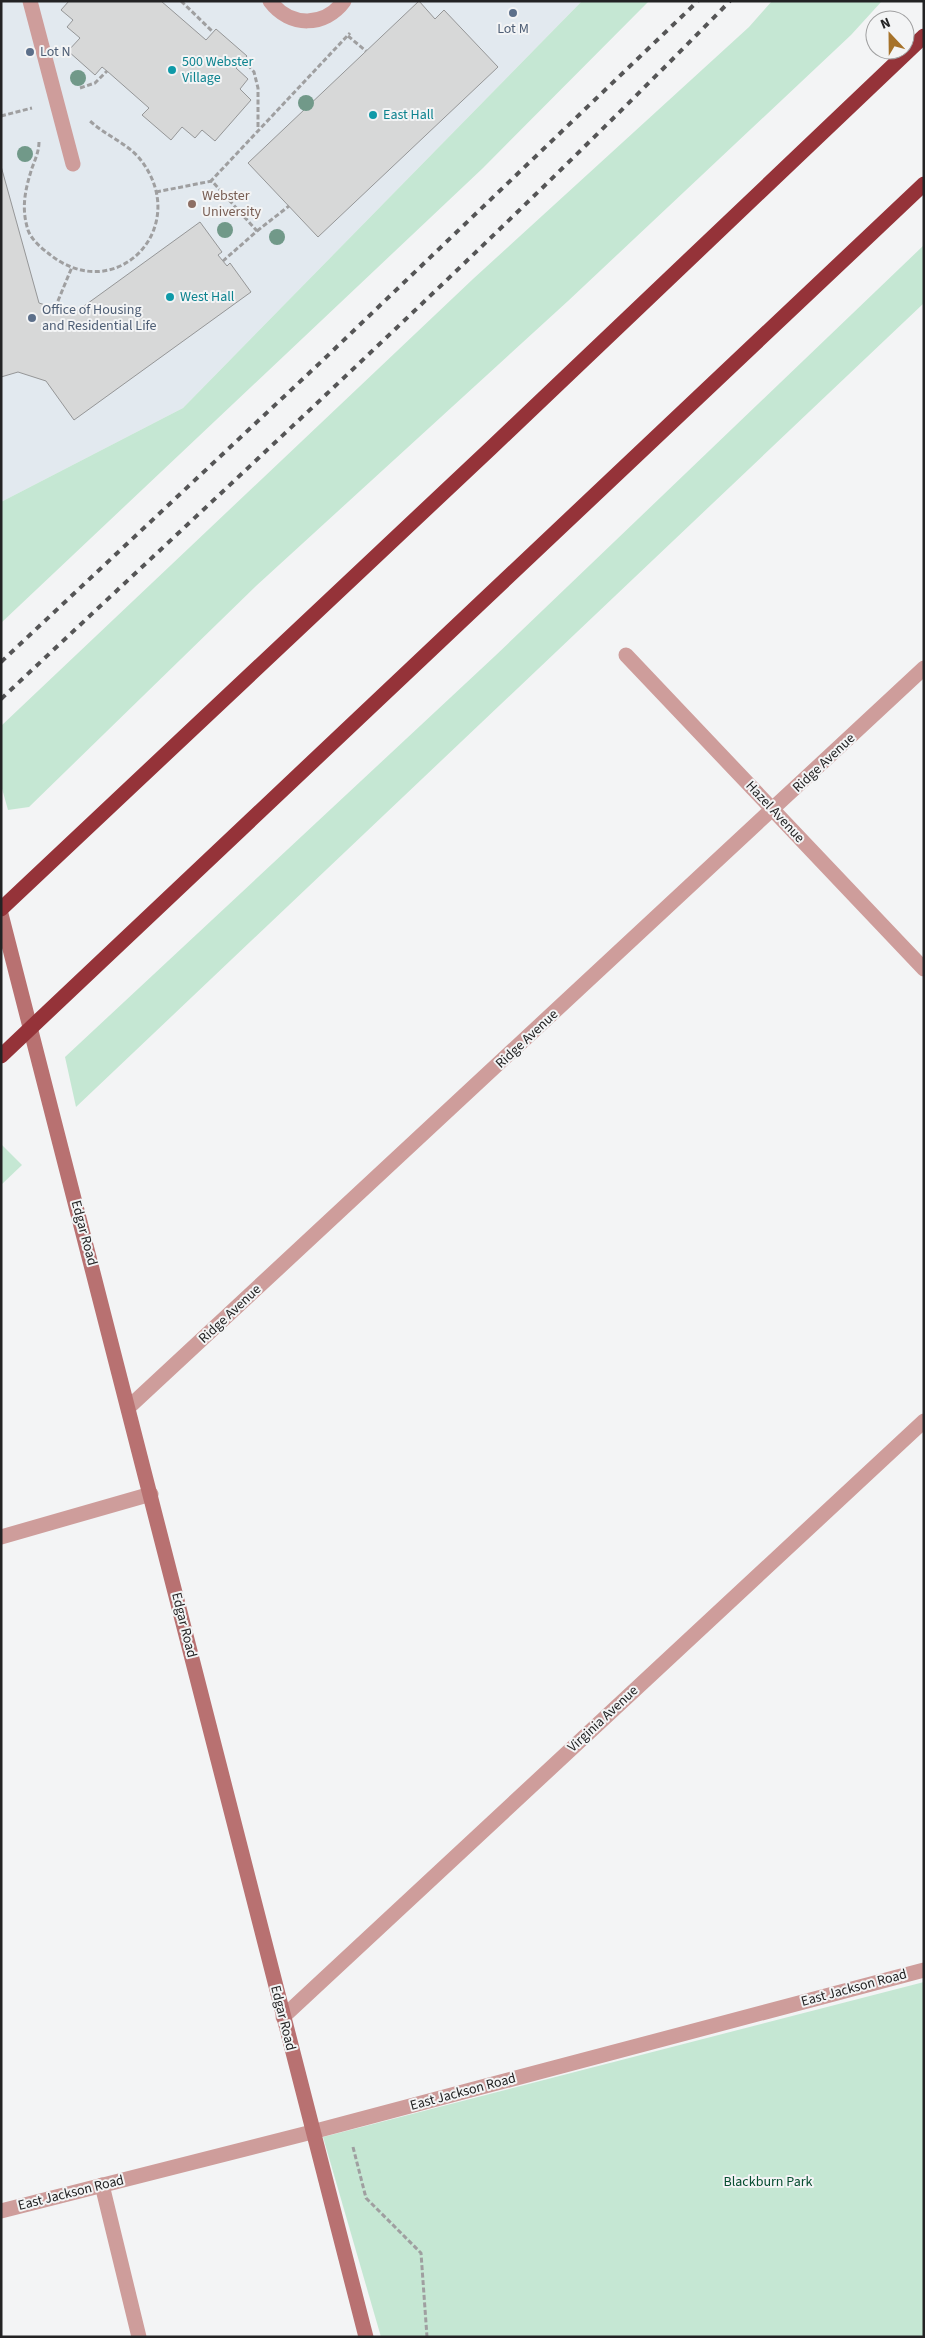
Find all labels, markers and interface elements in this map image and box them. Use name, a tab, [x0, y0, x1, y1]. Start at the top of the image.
marker: Lot M	[507, 7, 519, 19]
north arrow	[865, 10, 915, 60]
text: N	[877, 13, 894, 35]
place label: Lot M	[497, 19, 529, 39]
place label: Lot N	[40, 42, 71, 62]
marker: Lot N	[24, 46, 36, 58]
place label: 500 Webster Village	[182, 52, 253, 88]
marker: 500 Webster Village	[166, 64, 178, 76]
place label: East Hall	[383, 105, 434, 125]
marker: East Hall	[367, 109, 379, 121]
place label: Webster University	[202, 186, 261, 222]
marker: Webster University	[186, 198, 198, 210]
place label: West Hall	[180, 287, 235, 307]
marker: West Hall	[164, 291, 176, 303]
place label: Office of Housing and Residential Life	[42, 300, 157, 336]
marker: Office of Housing and Residential Life	[26, 312, 38, 324]
street label: Ridge Avenue	[788, 729, 860, 797]
street label: Hazel Avenue	[741, 776, 809, 848]
street label: Ridge Avenue	[491, 1005, 563, 1073]
street label: Edgar Road	[66, 1198, 102, 1268]
street label: Ridge Avenue	[194, 1280, 266, 1348]
street label: Edgar Road	[166, 1590, 202, 1660]
street label: Virginia Avenue	[563, 1681, 643, 1757]
street label: East Jackson Road	[799, 1964, 909, 2012]
street label: Edgar Road	[265, 1983, 301, 2053]
street label: East Jackson Road	[408, 2068, 518, 2116]
street label: East Jackson Road	[16, 2170, 126, 2216]
park label: Blackburn Park	[723, 2172, 813, 2192]

